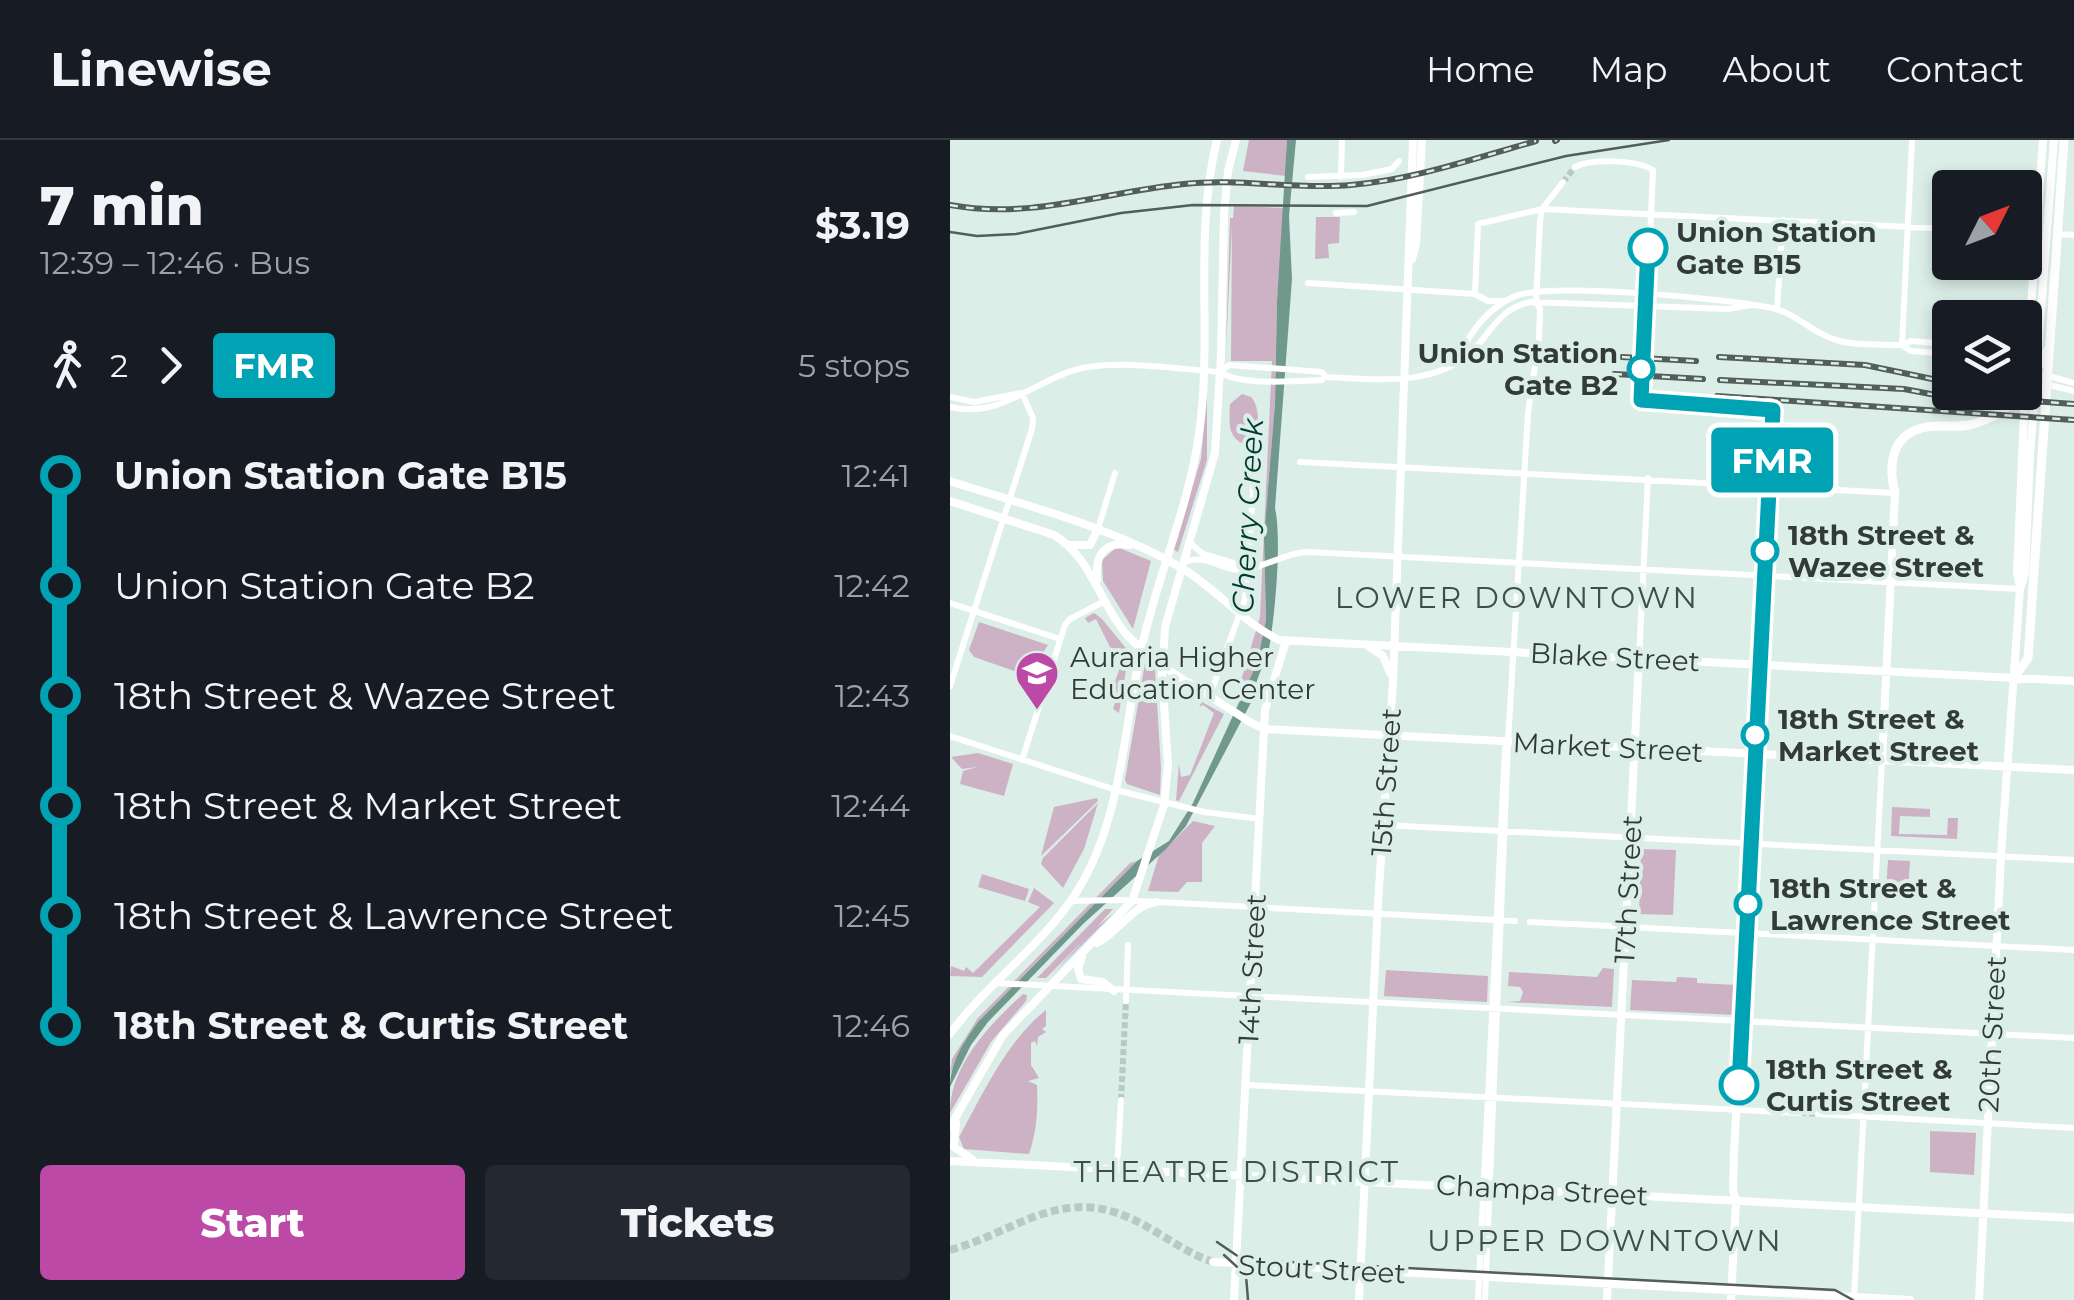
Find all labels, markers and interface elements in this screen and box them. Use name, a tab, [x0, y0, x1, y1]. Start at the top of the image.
text: Linewise	[50, 40, 272, 98]
text: Home	[1426, 48, 1535, 91]
text: Map	[1590, 48, 1668, 91]
text: About	[1723, 48, 1831, 91]
text: Contact	[1886, 48, 2024, 91]
north arrow	[1932, 170, 2042, 280]
map controls	[1932, 170, 2042, 410]
text: 7 min	[40, 172, 204, 239]
text: $3.19	[815, 202, 910, 249]
place label: Union Station Gate B15	[1676, 215, 1877, 281]
marker: Union Station Gate B15	[1629, 229, 1667, 267]
text: 12:39 – 12:46 · Bus	[40, 243, 310, 282]
button: layers	[1932, 300, 2042, 410]
place label: Union Station Gate B2	[1417, 336, 1618, 402]
icon: walk	[40, 338, 95, 393]
icon: forward	[143, 338, 198, 393]
text: FMR	[233, 344, 315, 387]
text: 2	[110, 346, 128, 385]
text: 5 stops	[798, 346, 910, 385]
marker: Union Station Gate B2	[1628, 356, 1654, 382]
water label: Cherry Creek	[1224, 416, 1271, 614]
line badge: FMR	[1714, 428, 1830, 492]
text: FMR	[1731, 439, 1813, 482]
text: Union Station Gate B15	[114, 452, 567, 499]
text: 12:41	[842, 456, 910, 495]
place label: 18th Street & Wazee Street	[1788, 518, 1984, 584]
marker: 18th Street & Wazee Street	[1752, 538, 1778, 564]
text: Union Station Gate B2	[114, 562, 535, 609]
text: 12:42	[834, 566, 910, 605]
district label: LOWER DOWNTOWN	[1335, 579, 1699, 616]
street label: Blake Street	[1529, 636, 1701, 678]
place label: Auraria Higher Education Center	[1070, 640, 1315, 706]
school or university icon: Auraria Higher Education Center	[1014, 650, 1060, 711]
text: 18th Street & Wazee Street	[114, 672, 616, 719]
text: 12:43	[835, 676, 910, 715]
place label: 18th Street & Market Street	[1778, 702, 1979, 768]
street label: 15th Street	[1364, 707, 1408, 857]
marker: 18th Street & Market Street	[1742, 722, 1768, 748]
street label: Market Street	[1512, 725, 1704, 769]
text: 18th Street & Market Street	[114, 782, 622, 829]
text: 12:44	[831, 786, 910, 825]
street label: 17th Street	[1607, 814, 1649, 964]
place label: 18th Street & Lawrence Street	[1770, 871, 2011, 937]
marker: 18th Street & Lawrence Street	[1735, 891, 1761, 917]
text: 18th Street & Lawrence Street	[114, 892, 673, 939]
street label: 14th Street	[1231, 893, 1273, 1045]
text: 12:45	[834, 896, 910, 935]
street label: 20th Street	[1971, 955, 2013, 1113]
text: 18th Street & Curtis Street	[114, 1002, 628, 1049]
text: 12:46	[833, 1006, 910, 1045]
place label: 18th Street & Curtis Street	[1766, 1052, 1953, 1118]
marker: 18th Street & Curtis Street	[1720, 1066, 1758, 1104]
district label: THEATRE DISTRICT	[1074, 1153, 1401, 1190]
button: Start	[40, 1165, 465, 1280]
button: Tickets	[485, 1165, 910, 1280]
street label: Champa Street	[1435, 1167, 1649, 1213]
district label: UPPER DOWNTOWN	[1427, 1222, 1783, 1259]
street label: Stout Street	[1237, 1248, 1407, 1290]

